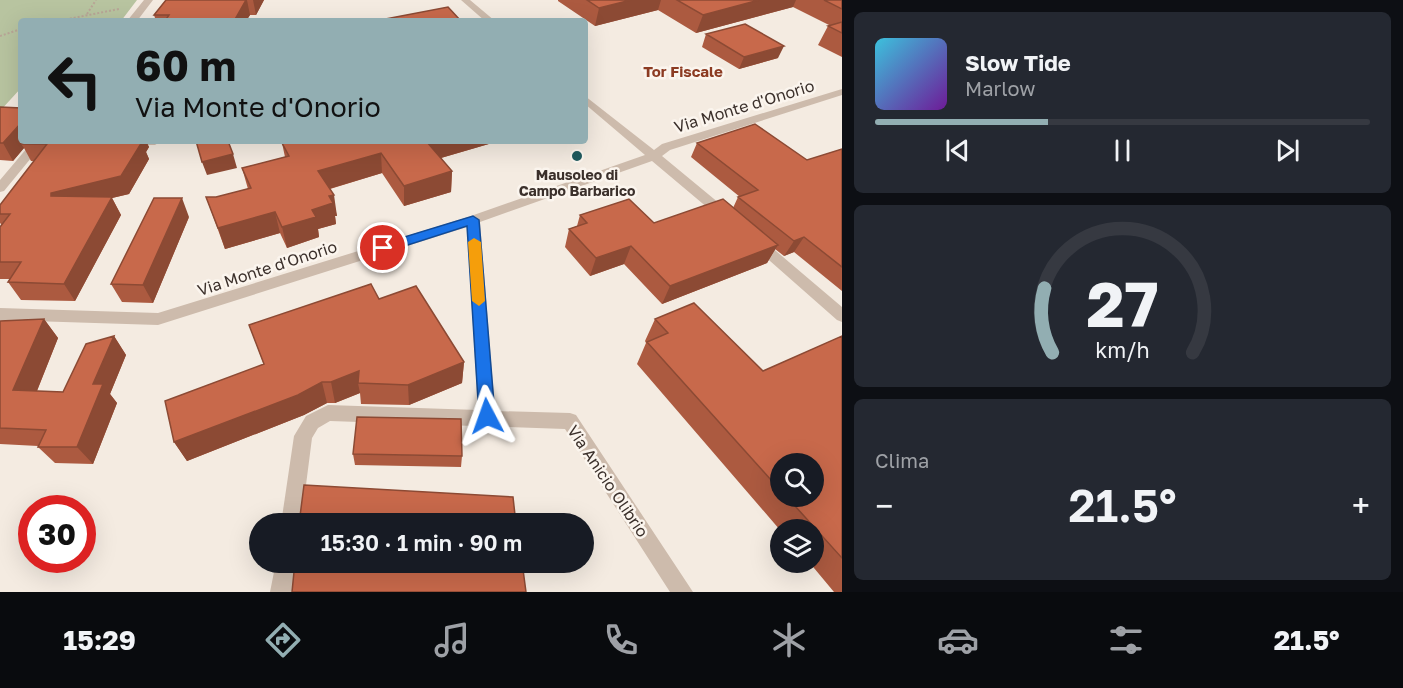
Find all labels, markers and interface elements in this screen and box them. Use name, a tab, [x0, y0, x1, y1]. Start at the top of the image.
text: 60 m	[135, 40, 236, 90]
icon: left	[36, 42, 114, 120]
text: Slow Tide	[965, 49, 1071, 76]
district label: Tor Fiscale	[643, 62, 723, 80]
street label: Via Monte d'Onorio	[671, 75, 817, 137]
text: Marlow	[965, 76, 1036, 100]
text: Via Monte d'Onorio	[135, 91, 381, 123]
icon: previous	[941, 134, 974, 167]
icon: pause	[1106, 134, 1139, 167]
icon: next	[1271, 134, 1304, 167]
marker: Mausoleo di Campo Barbarico	[570, 149, 584, 163]
place label: Mausoleo di Campo Barbarico	[519, 166, 635, 199]
pin	[357, 222, 408, 273]
icon: arrive	[366, 231, 399, 264]
street label: Via Monte d'Onorio	[195, 236, 339, 300]
text: 27	[1086, 266, 1159, 341]
text: km/h	[1095, 337, 1150, 363]
position arrow	[455, 384, 519, 448]
street label: Via Anicio Olibrio	[563, 421, 653, 541]
text: Clima	[875, 448, 929, 472]
map controls	[770, 453, 824, 573]
button: search	[770, 453, 824, 507]
text: 21.5°	[1068, 478, 1177, 532]
text: −	[875, 486, 893, 525]
text: +	[1352, 486, 1370, 525]
speed limit sign: 30	[18, 495, 96, 573]
button: layers	[770, 519, 824, 573]
text: 15:30 · 1 min · 90 m	[321, 529, 522, 556]
icon: directions	[262, 619, 304, 661]
icon: music	[431, 619, 473, 661]
icon: phone	[600, 619, 642, 661]
icon: climate	[768, 619, 810, 661]
icon: car	[937, 619, 979, 661]
icon: filters	[1105, 619, 1147, 661]
text: 15:29	[63, 624, 136, 656]
text: 21.5°	[1274, 624, 1340, 656]

